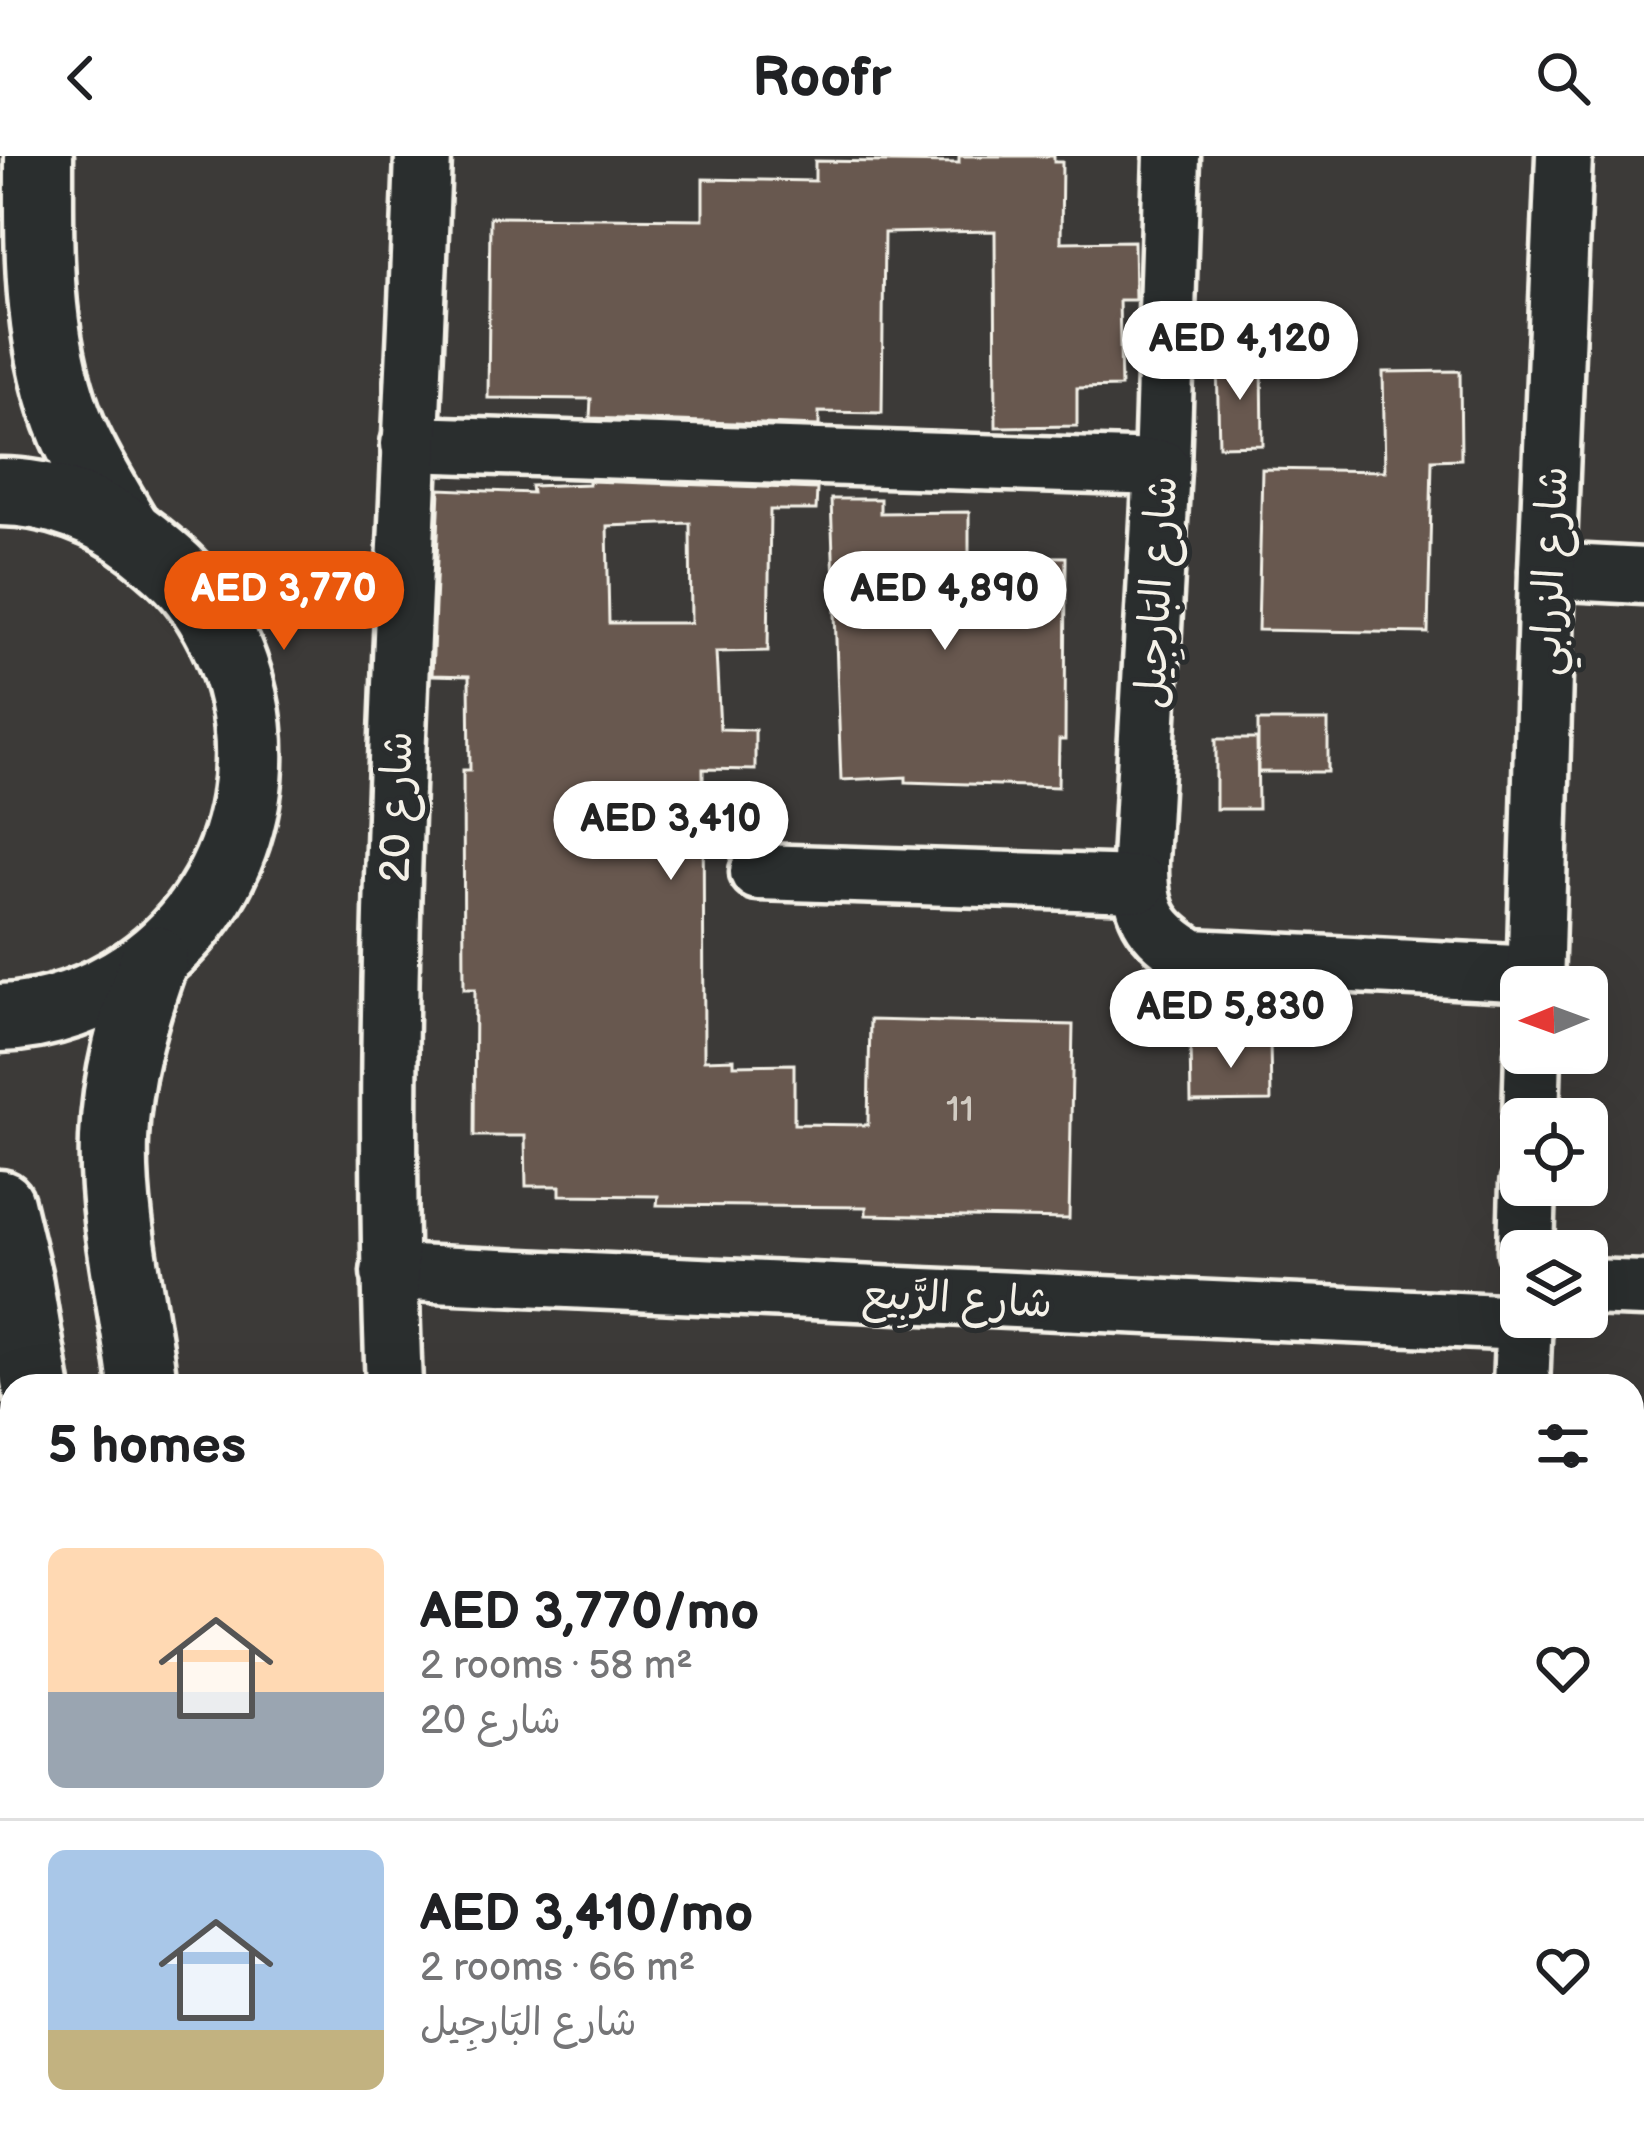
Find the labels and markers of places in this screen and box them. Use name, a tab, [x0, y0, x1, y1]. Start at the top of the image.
pin: AED 4,120	[1103, 301, 1377, 403]
pin: AED 3,770	[147, 551, 421, 653]
pin: AED 4,890	[808, 551, 1082, 653]
pin: AED 3,410	[534, 781, 808, 883]
pin: AED 5,830	[1094, 969, 1368, 1071]

